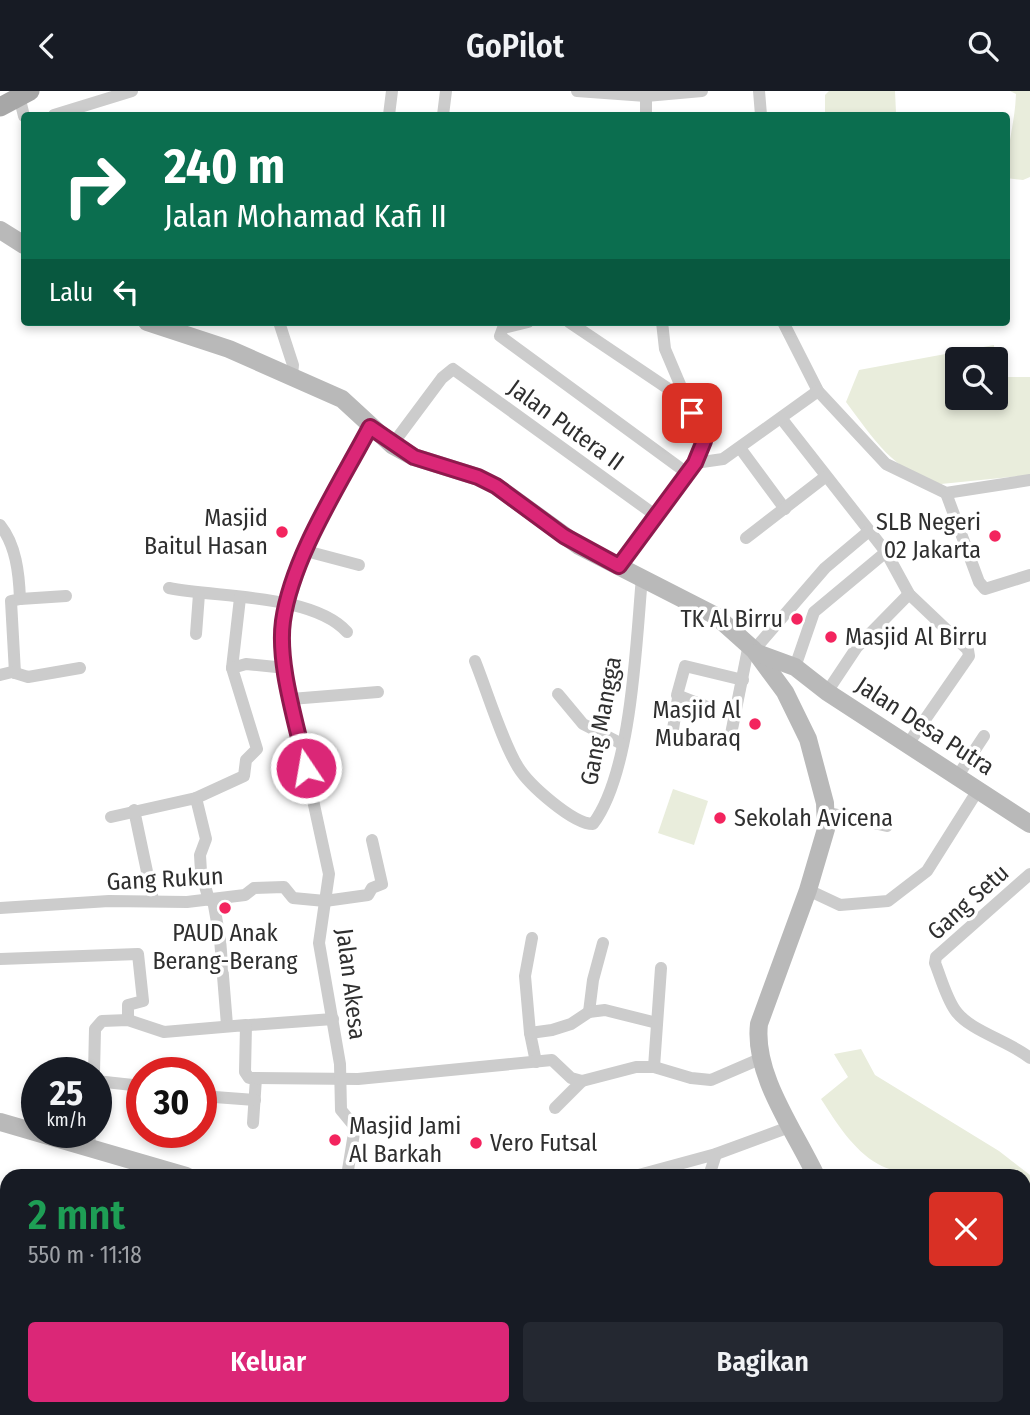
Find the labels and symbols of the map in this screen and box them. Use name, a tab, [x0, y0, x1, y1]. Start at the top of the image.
street label: Jalan Putera II	[503, 374, 629, 476]
pin	[662, 383, 722, 443]
place label: Masjid Baitul Hasan	[144, 504, 268, 560]
place label: SLB Negeri 02 Jakarta	[876, 508, 981, 564]
marker: Masjid Baitul Hasan	[274, 524, 290, 540]
marker: SLB Negeri 02 Jakarta	[987, 528, 1003, 544]
place label: TK Al Birru	[680, 605, 783, 633]
marker: TK Al Birru	[789, 611, 805, 627]
place label: Masjid Al Birru	[845, 623, 988, 651]
marker: Masjid Al Birru	[823, 629, 839, 645]
street label: Gang Mangga	[575, 654, 627, 788]
street label: Jalan Desa Putra	[851, 671, 999, 781]
place label: Masjid Al Mubaraq	[653, 696, 741, 752]
marker: Masjid Al Mubaraq	[747, 716, 763, 732]
position arrow	[269, 731, 343, 805]
place label: Sekolah Avicena	[734, 804, 893, 832]
marker: Sekolah Avicena	[712, 810, 728, 826]
street label: Gang Setu	[922, 858, 1014, 946]
street label: Gang Rukun	[106, 862, 224, 896]
marker: PAUD Anak Berang-Berang	[217, 900, 233, 916]
place label: PAUD Anak Berang-Berang	[152, 919, 298, 975]
street label: Jalan Akesa	[330, 927, 372, 1041]
speed limit sign: 30	[126, 1057, 217, 1148]
place label: Masjid Jami Al Barkah	[349, 1112, 461, 1168]
place label: Vero Futsal	[490, 1129, 597, 1157]
marker: Masjid Jami Al Barkah	[327, 1132, 343, 1148]
marker: Vero Futsal	[468, 1135, 484, 1151]

